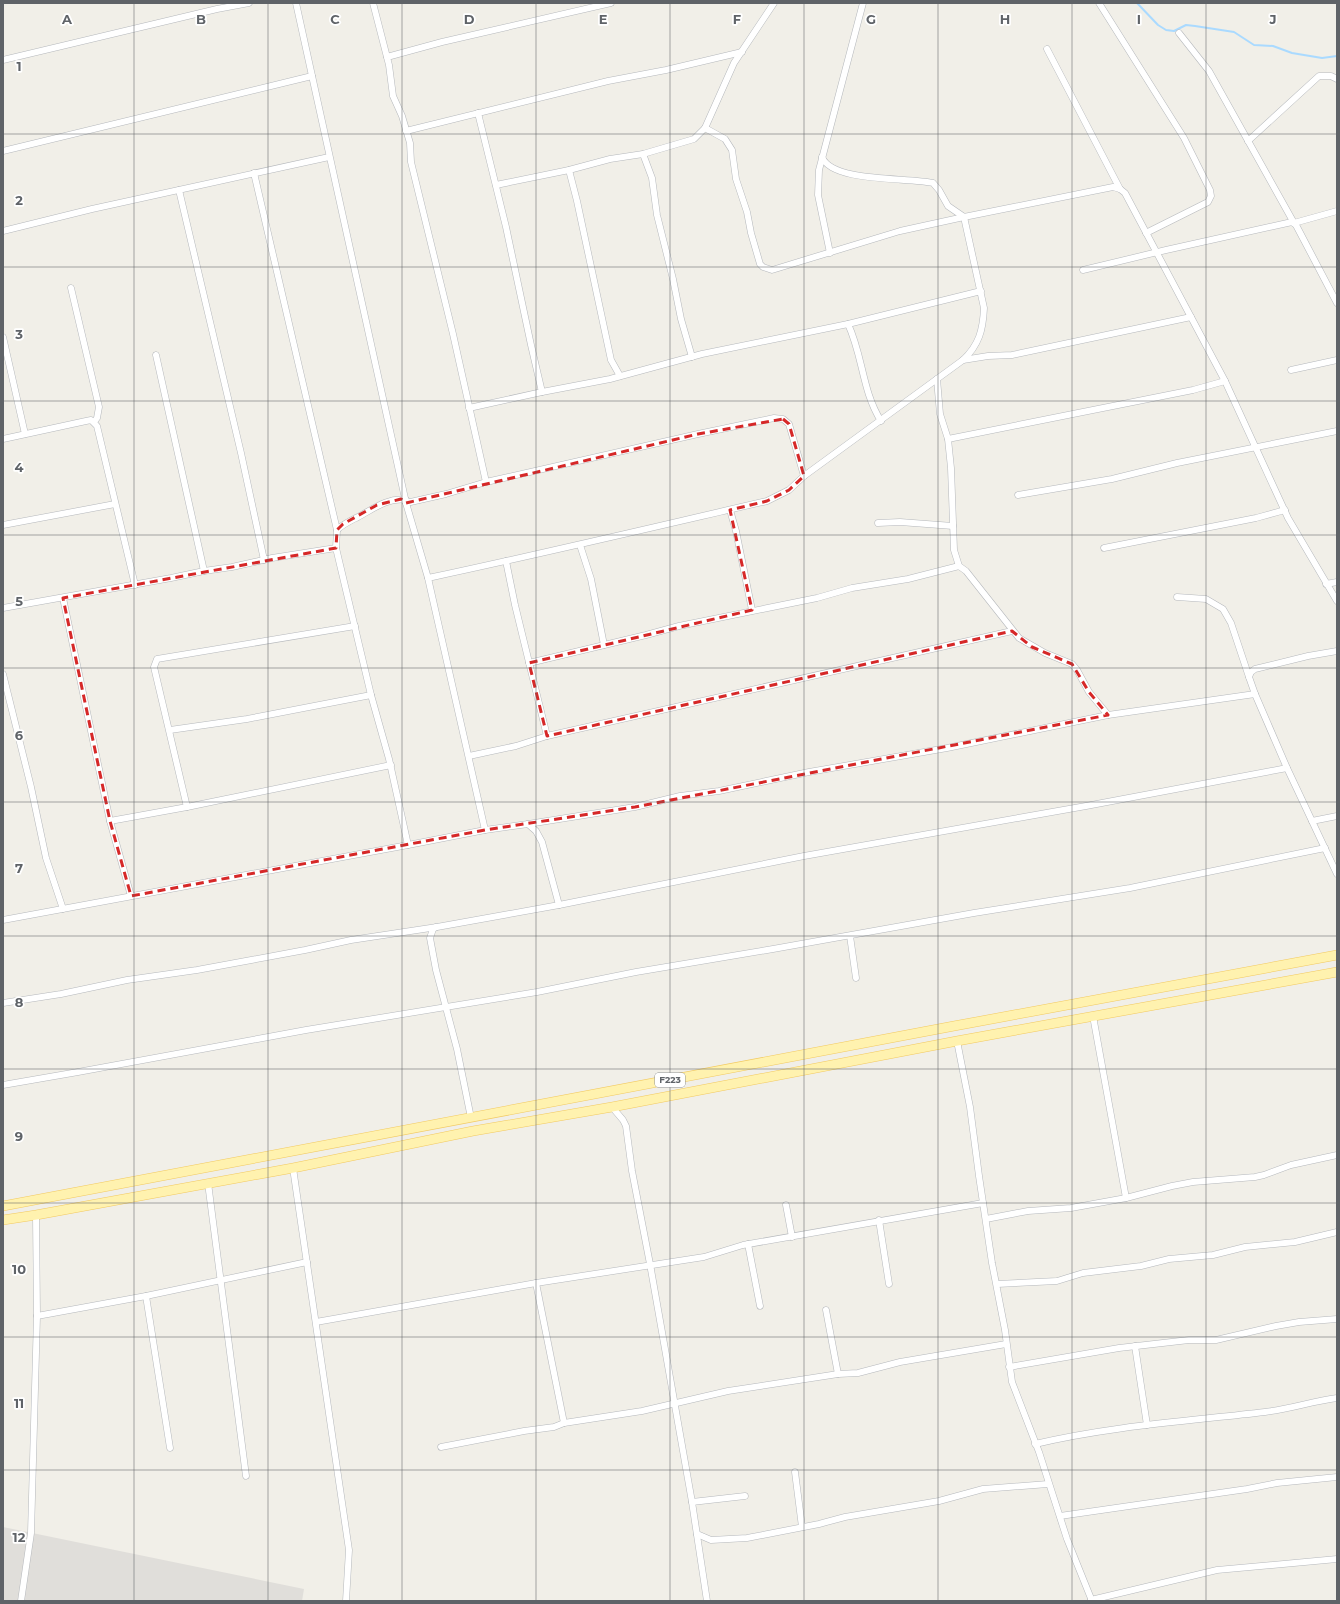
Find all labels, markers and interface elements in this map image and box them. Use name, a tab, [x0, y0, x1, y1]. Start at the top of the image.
text: A	[61, 11, 73, 27]
text: B	[196, 11, 206, 27]
text: C	[330, 11, 340, 27]
text: D	[464, 11, 475, 27]
text: E	[599, 11, 608, 27]
text: F	[733, 11, 741, 27]
text: G	[866, 11, 876, 27]
text: H	[1000, 11, 1010, 27]
text: I	[1137, 11, 1141, 27]
text: J	[1268, 11, 1277, 27]
text: 1	[16, 58, 22, 74]
text: 2	[15, 192, 23, 208]
text: 3	[14, 326, 23, 342]
text: 4	[15, 459, 24, 475]
text: 5	[15, 593, 23, 609]
text: 6	[15, 727, 24, 743]
text: 7	[15, 860, 23, 876]
text: 8	[15, 994, 24, 1010]
road number: F223	[655, 1073, 685, 1087]
text: 9	[15, 1128, 23, 1144]
text: 10	[12, 1261, 26, 1277]
text: 11	[14, 1395, 24, 1411]
text: 12	[13, 1529, 26, 1545]

